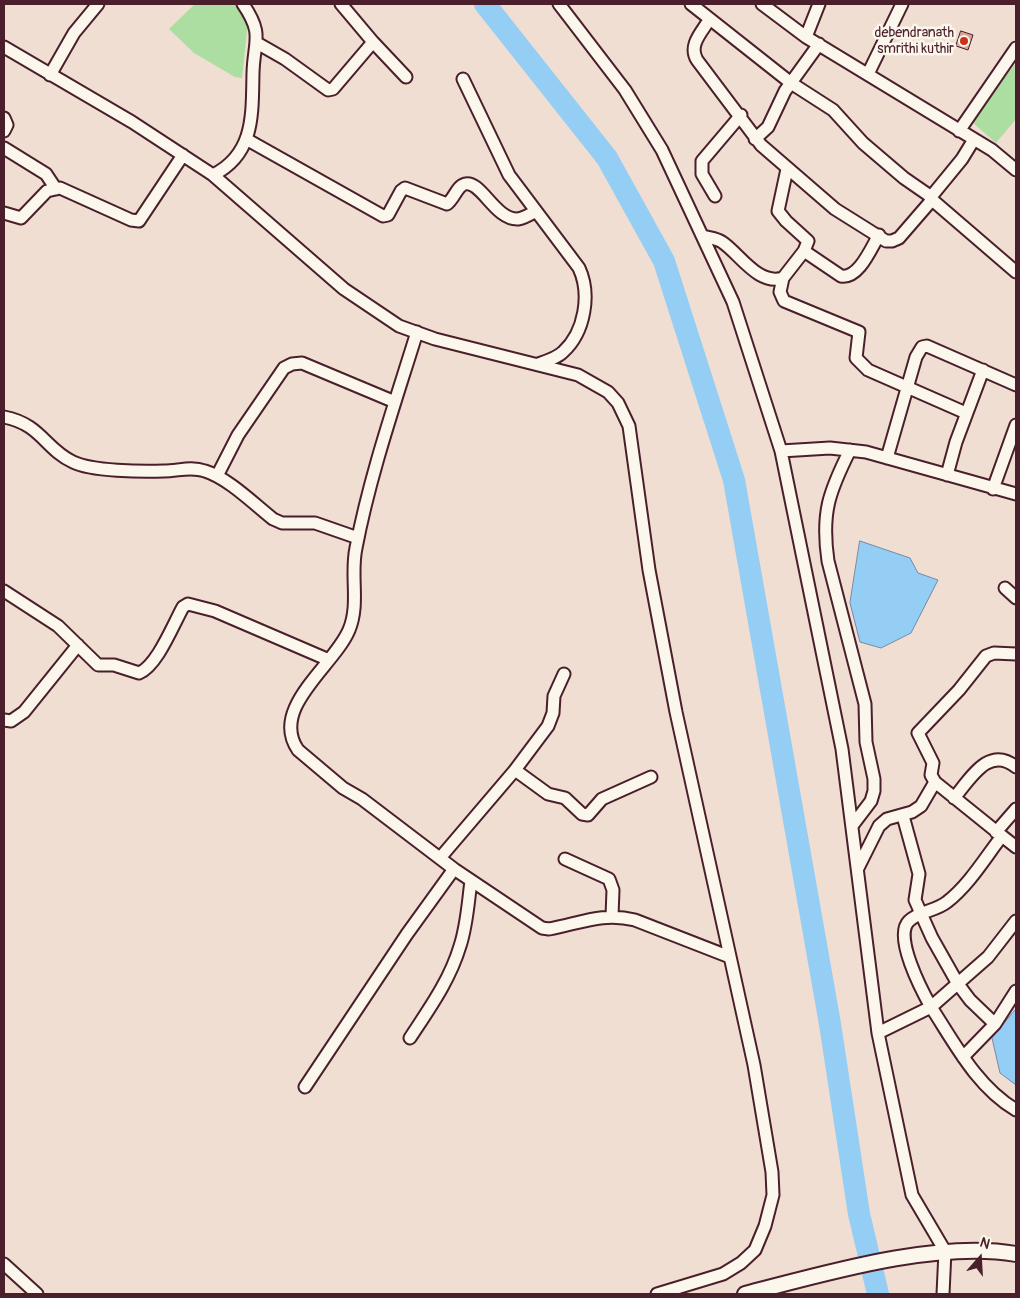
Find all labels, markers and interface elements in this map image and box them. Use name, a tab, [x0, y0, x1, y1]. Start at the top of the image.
place label: debendranath smrithi kuthir	[875, 25, 954, 58]
marker: debendranath smrithi kuthir	[958, 35, 970, 47]
north arrow	[955, 1233, 1005, 1283]
text: N	[978, 1234, 992, 1253]

